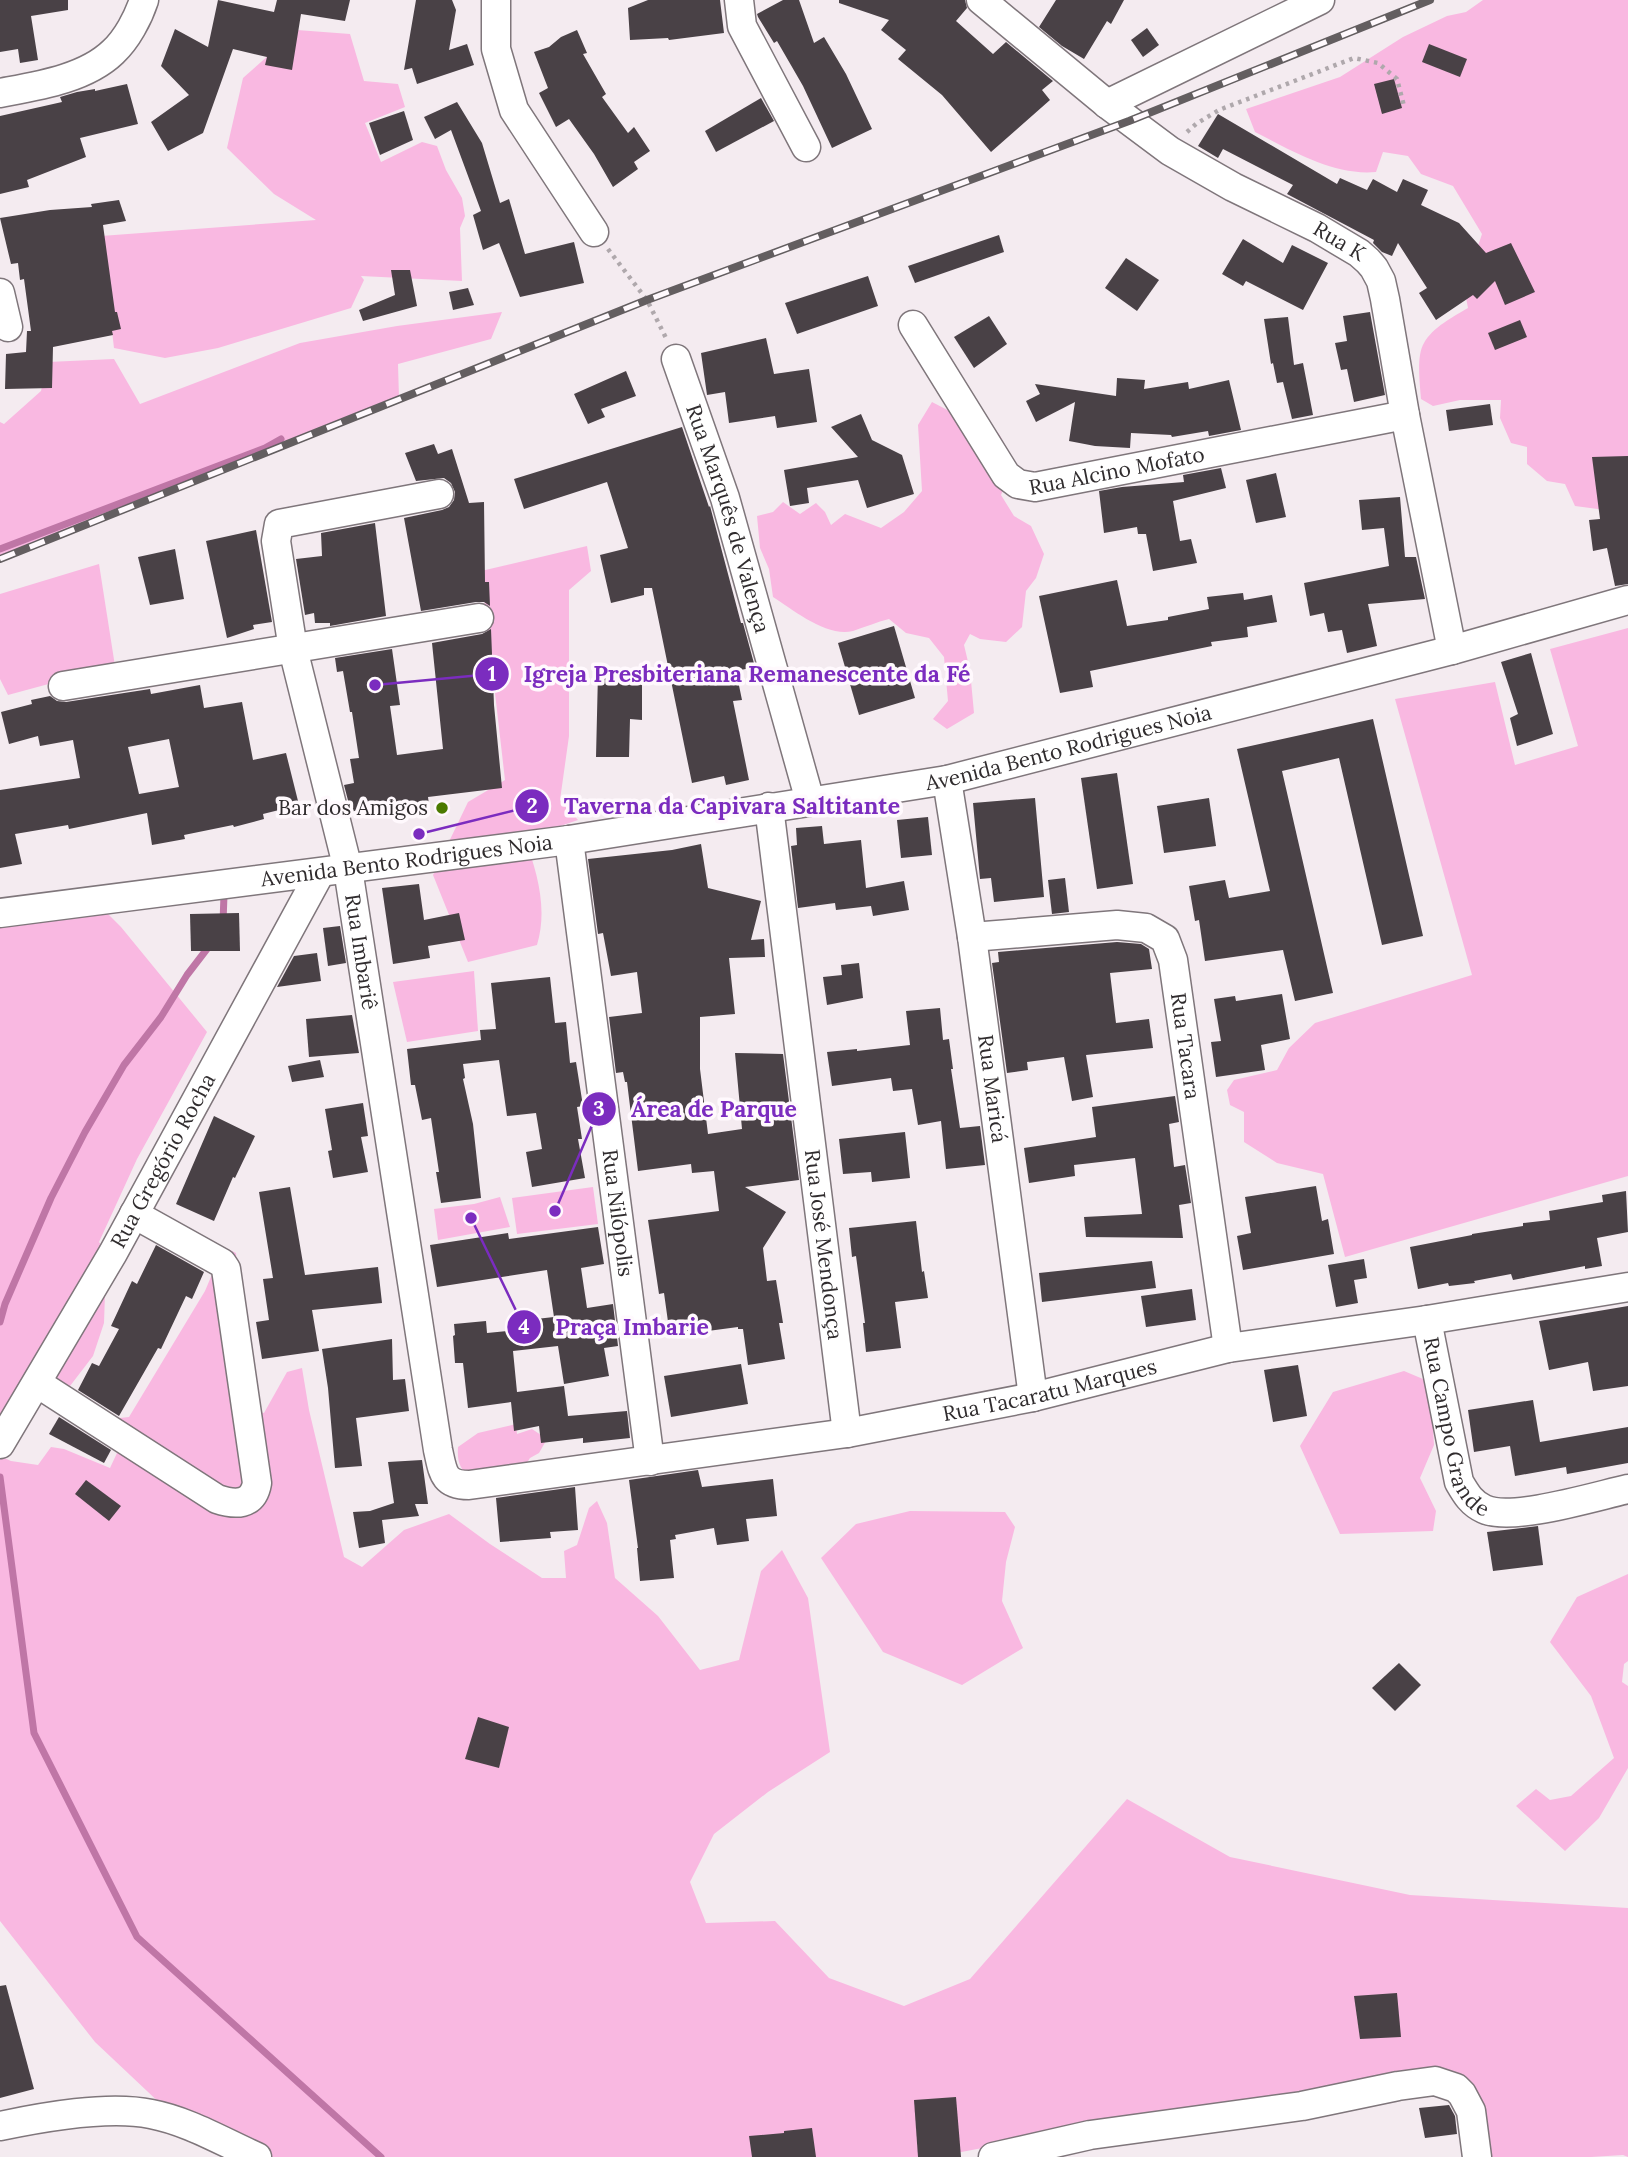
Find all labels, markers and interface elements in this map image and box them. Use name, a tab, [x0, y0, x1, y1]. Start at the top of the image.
street label: Rua K	[1308, 215, 1371, 267]
street label: Rua Marquês de Valença	[680, 401, 776, 636]
street label: Rua Alcino Mofato	[1027, 440, 1207, 501]
callout: Igreja Presbiteriana Remanescente da Fé	[475, 652, 985, 696]
text: Igreja Presbiteriana Remanescente da Fé	[524, 659, 970, 688]
text: 1	[488, 660, 496, 687]
street label: Avenida Bento Rodrigues Noia	[923, 698, 1214, 796]
callout: Taverna da Capivara Saltitante	[515, 784, 914, 828]
text: Taverna da Capivara Saltitante	[564, 791, 900, 820]
text: 2	[526, 792, 538, 819]
place label: Bar dos Amigos	[278, 794, 428, 821]
marker: Bar dos Amigos	[434, 800, 450, 816]
street label: Avenida Bento Rodrigues Noia	[258, 828, 554, 893]
street label: Rua Imbariê	[339, 892, 384, 1012]
street label: Rua Tacara	[1165, 991, 1207, 1101]
street label: Rua Maricá	[972, 1033, 1013, 1145]
street label: Rua Gregório Rocha	[104, 1068, 221, 1253]
callout: Área de Parque	[582, 1087, 811, 1131]
text: Área de Parque	[631, 1094, 797, 1123]
text: 3	[593, 1095, 605, 1122]
street label: Rua Nilópolis	[596, 1147, 640, 1278]
street label: Rua José Mendonça	[799, 1148, 849, 1341]
callout: Praça Imbarie	[506, 1305, 723, 1349]
text: Praça Imbarie	[555, 1312, 709, 1341]
text: 4	[518, 1313, 530, 1340]
street label: Rua Campo Grande	[1418, 1334, 1494, 1522]
street label: Rua Tacaratu Marques	[940, 1352, 1159, 1427]

